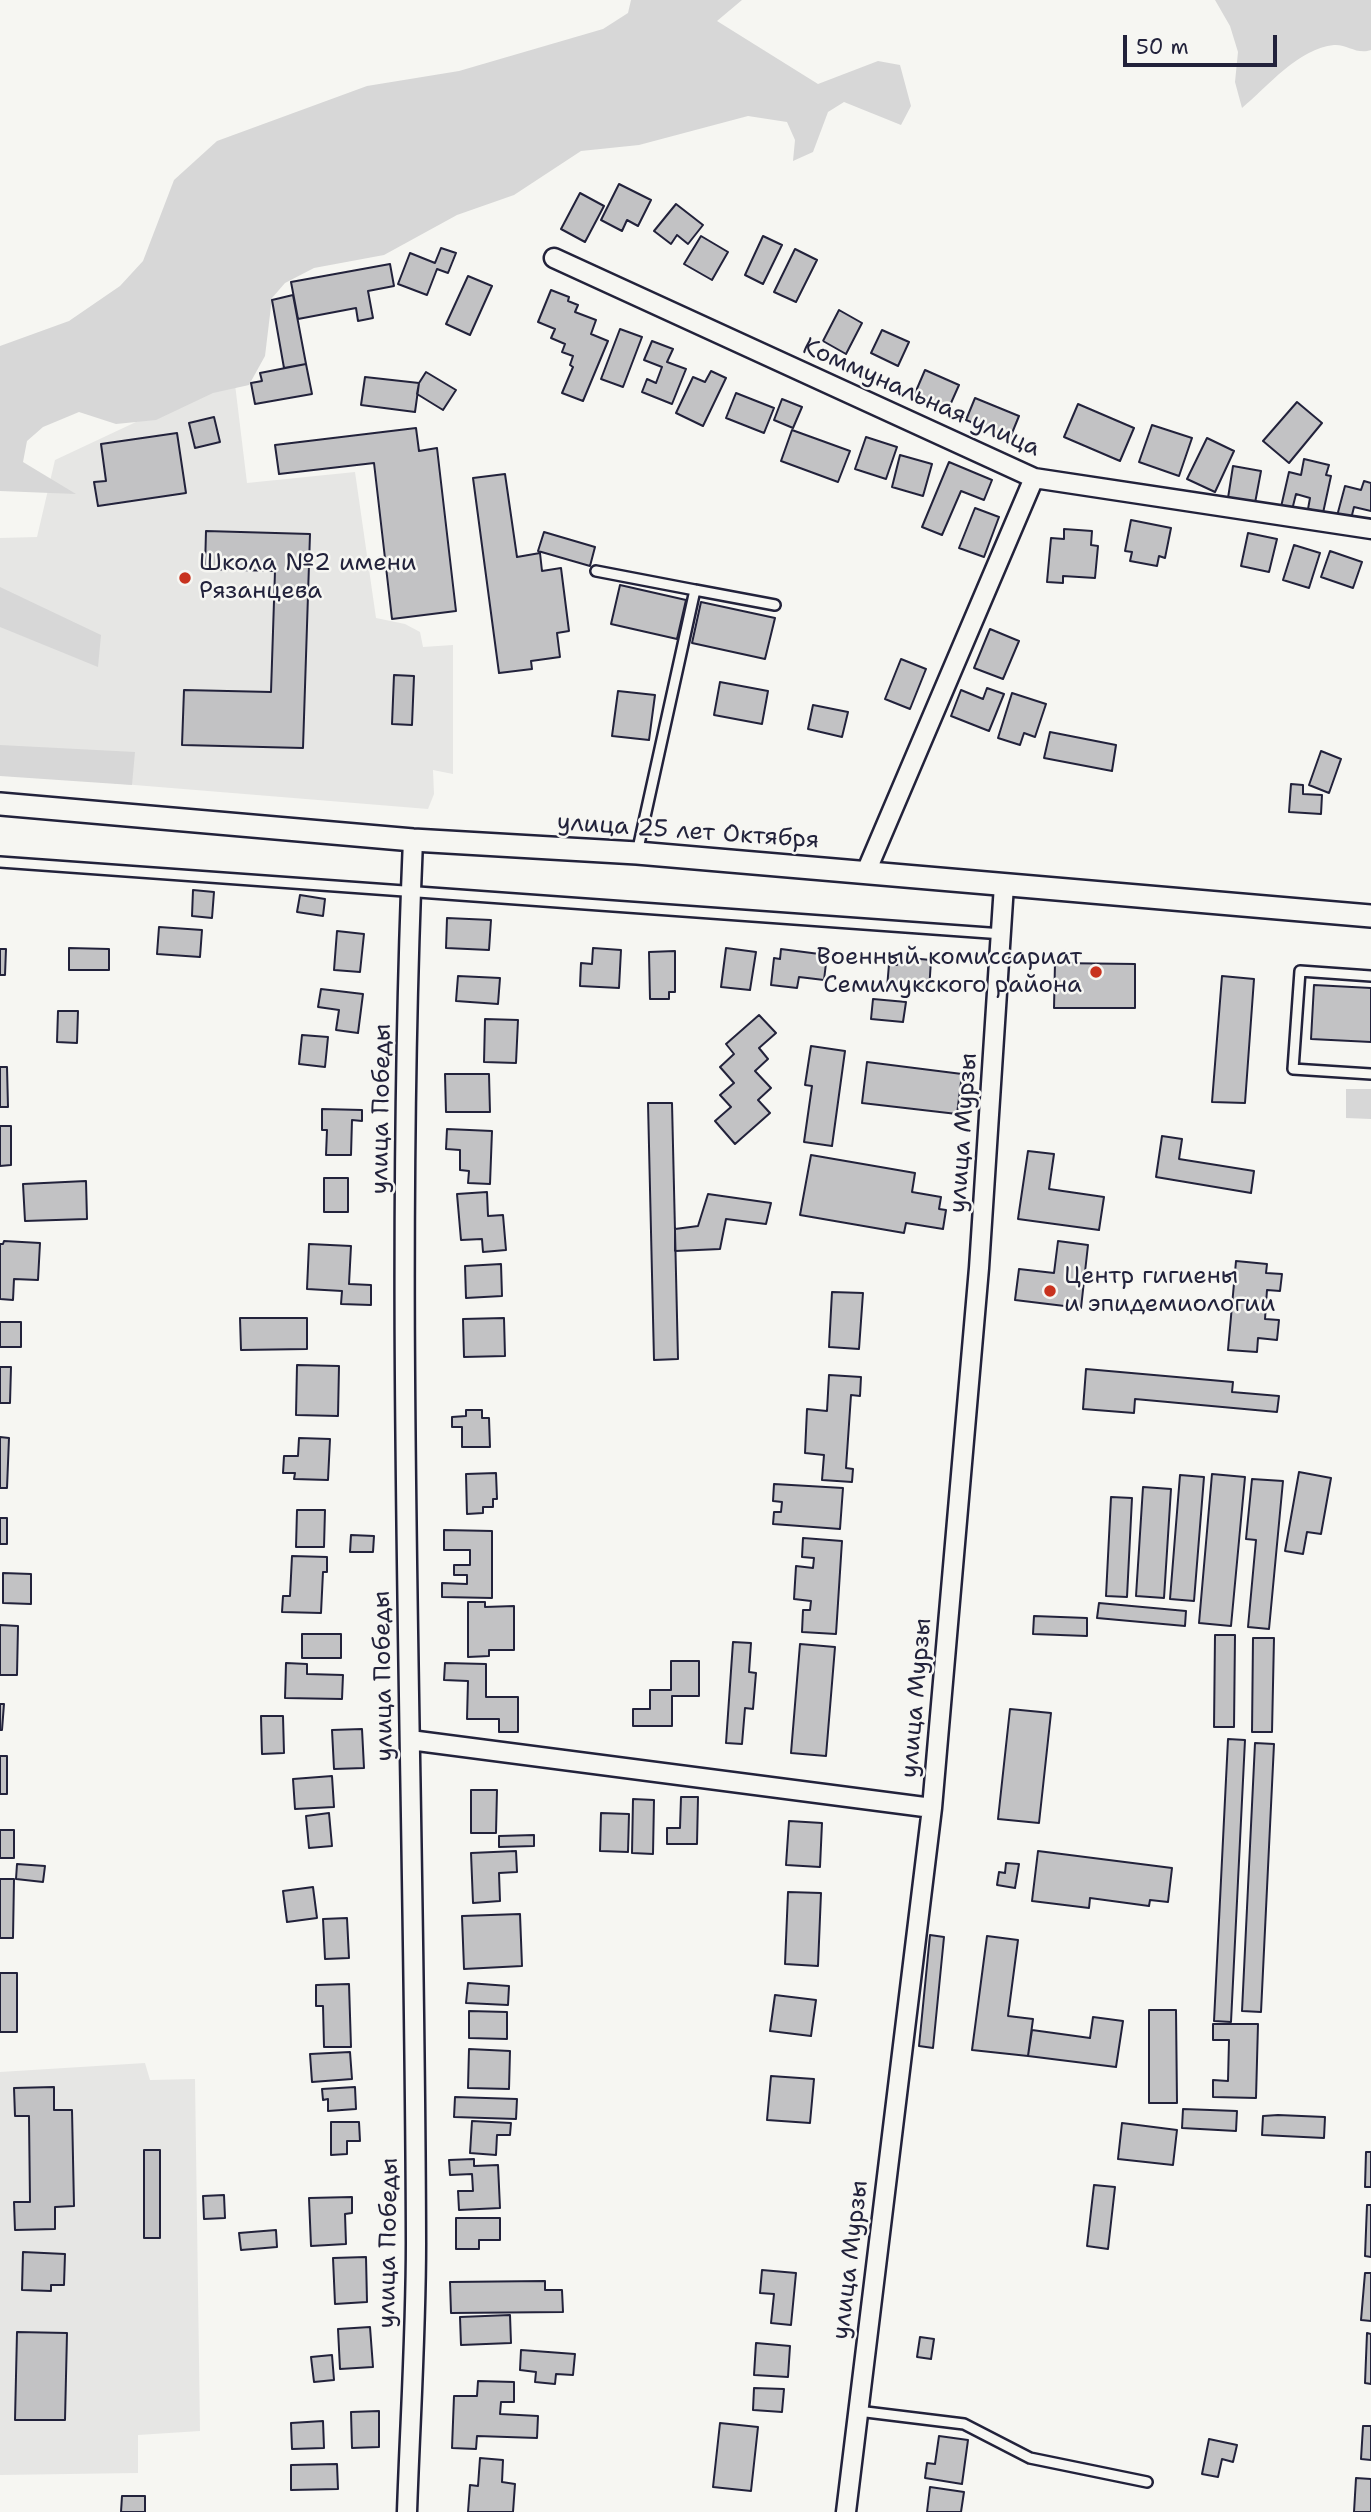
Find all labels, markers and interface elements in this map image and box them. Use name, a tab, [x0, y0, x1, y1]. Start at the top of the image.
scale bar	[1126, 21, 1280, 65]
text: 50 m	[1136, 33, 1189, 61]
street label: Коммунальная улица	[798, 333, 1044, 463]
place label: Школа №2 имени Рязанцева	[199, 550, 416, 606]
marker: Школа №2 имени Рязанцева	[177, 570, 193, 586]
street label: улица 25 лет Октября	[556, 808, 820, 856]
place label: Военный комиссариат Семилукского района	[816, 944, 1082, 1000]
marker: Военный комиссариат Семилукского района	[1088, 964, 1104, 980]
street label: улица Победы	[366, 1023, 398, 1195]
street label: улица Мурзы	[944, 1052, 984, 1214]
place label: Центр гигиены и эпидемиологии	[1064, 1263, 1275, 1319]
marker: Центр гигиены и эпидемиологии	[1042, 1283, 1058, 1299]
street label: улица Победы	[368, 1590, 400, 1762]
street label: улица Мурзы	[896, 1617, 938, 1779]
street label: улица Победы	[373, 2157, 405, 2329]
street label: улица Мурзы	[827, 2179, 875, 2341]

